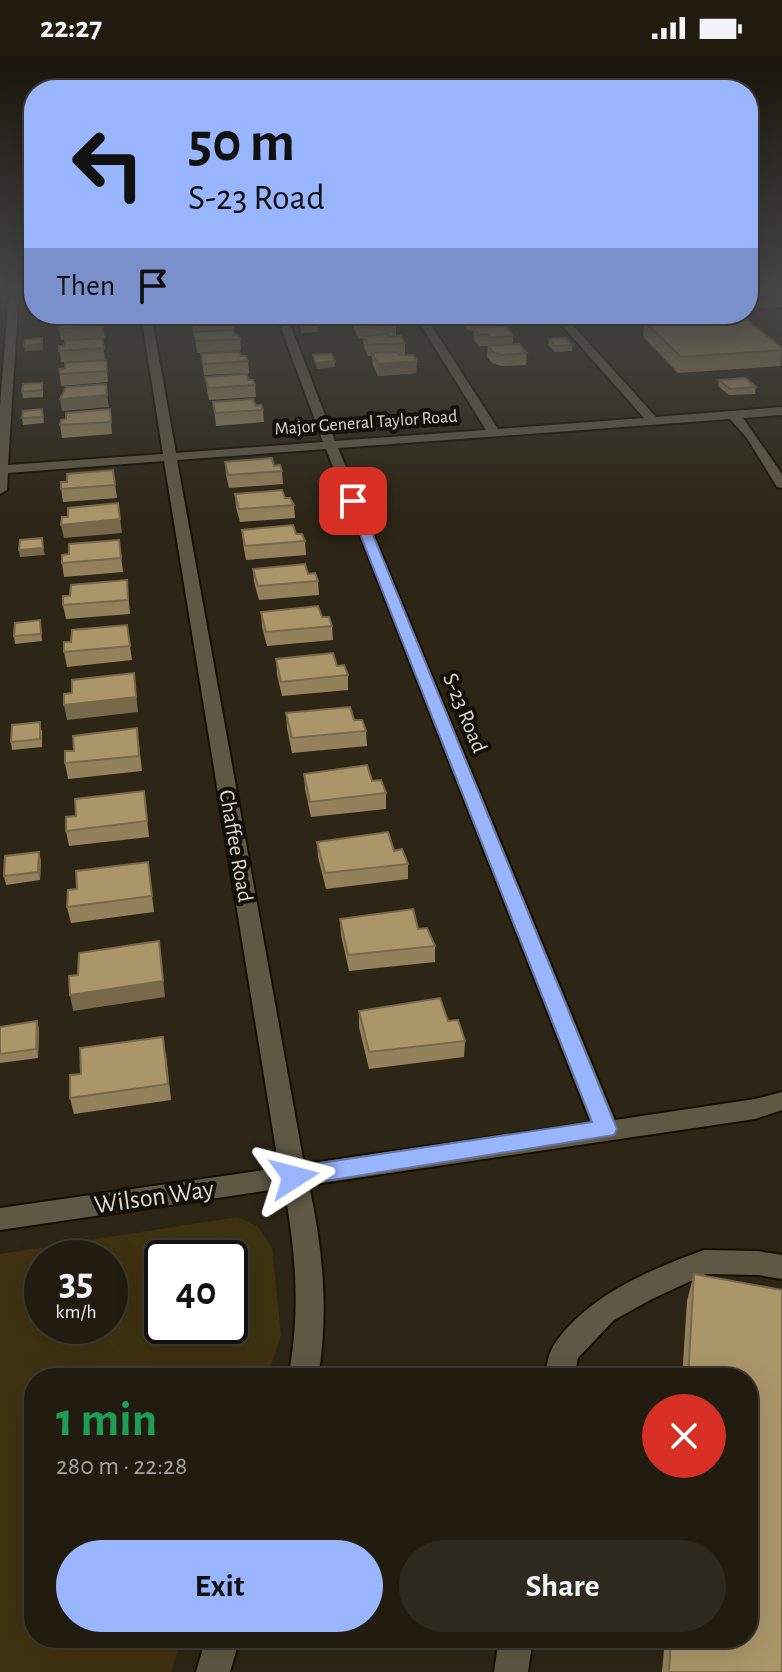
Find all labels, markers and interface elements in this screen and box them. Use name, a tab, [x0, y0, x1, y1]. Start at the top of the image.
text: 22:27	[40, 13, 102, 43]
icon: left	[56, 112, 160, 216]
text: 50 m	[188, 115, 295, 171]
text: S-23 Road	[188, 180, 325, 216]
icon: arrive	[131, 264, 175, 308]
text: Then	[56, 271, 115, 301]
street label: Major General Taylor Road	[274, 408, 458, 438]
pin	[319, 467, 387, 535]
icon: arrive	[331, 479, 375, 523]
street label: S-23 Road	[439, 670, 491, 756]
street label: Chaffee Road	[215, 788, 257, 904]
position arrow	[252, 1135, 336, 1219]
street label: Wilson Way	[93, 1176, 215, 1218]
speed limit sign: 40	[144, 1240, 248, 1344]
text: 35	[59, 1262, 93, 1302]
text: km/h	[55, 1302, 97, 1322]
button: close	[642, 1394, 726, 1478]
text: 1 min	[56, 1397, 157, 1445]
text: 280 m · 22:28	[56, 1453, 187, 1479]
button: Exit	[56, 1540, 383, 1632]
button: Share	[399, 1540, 726, 1632]

